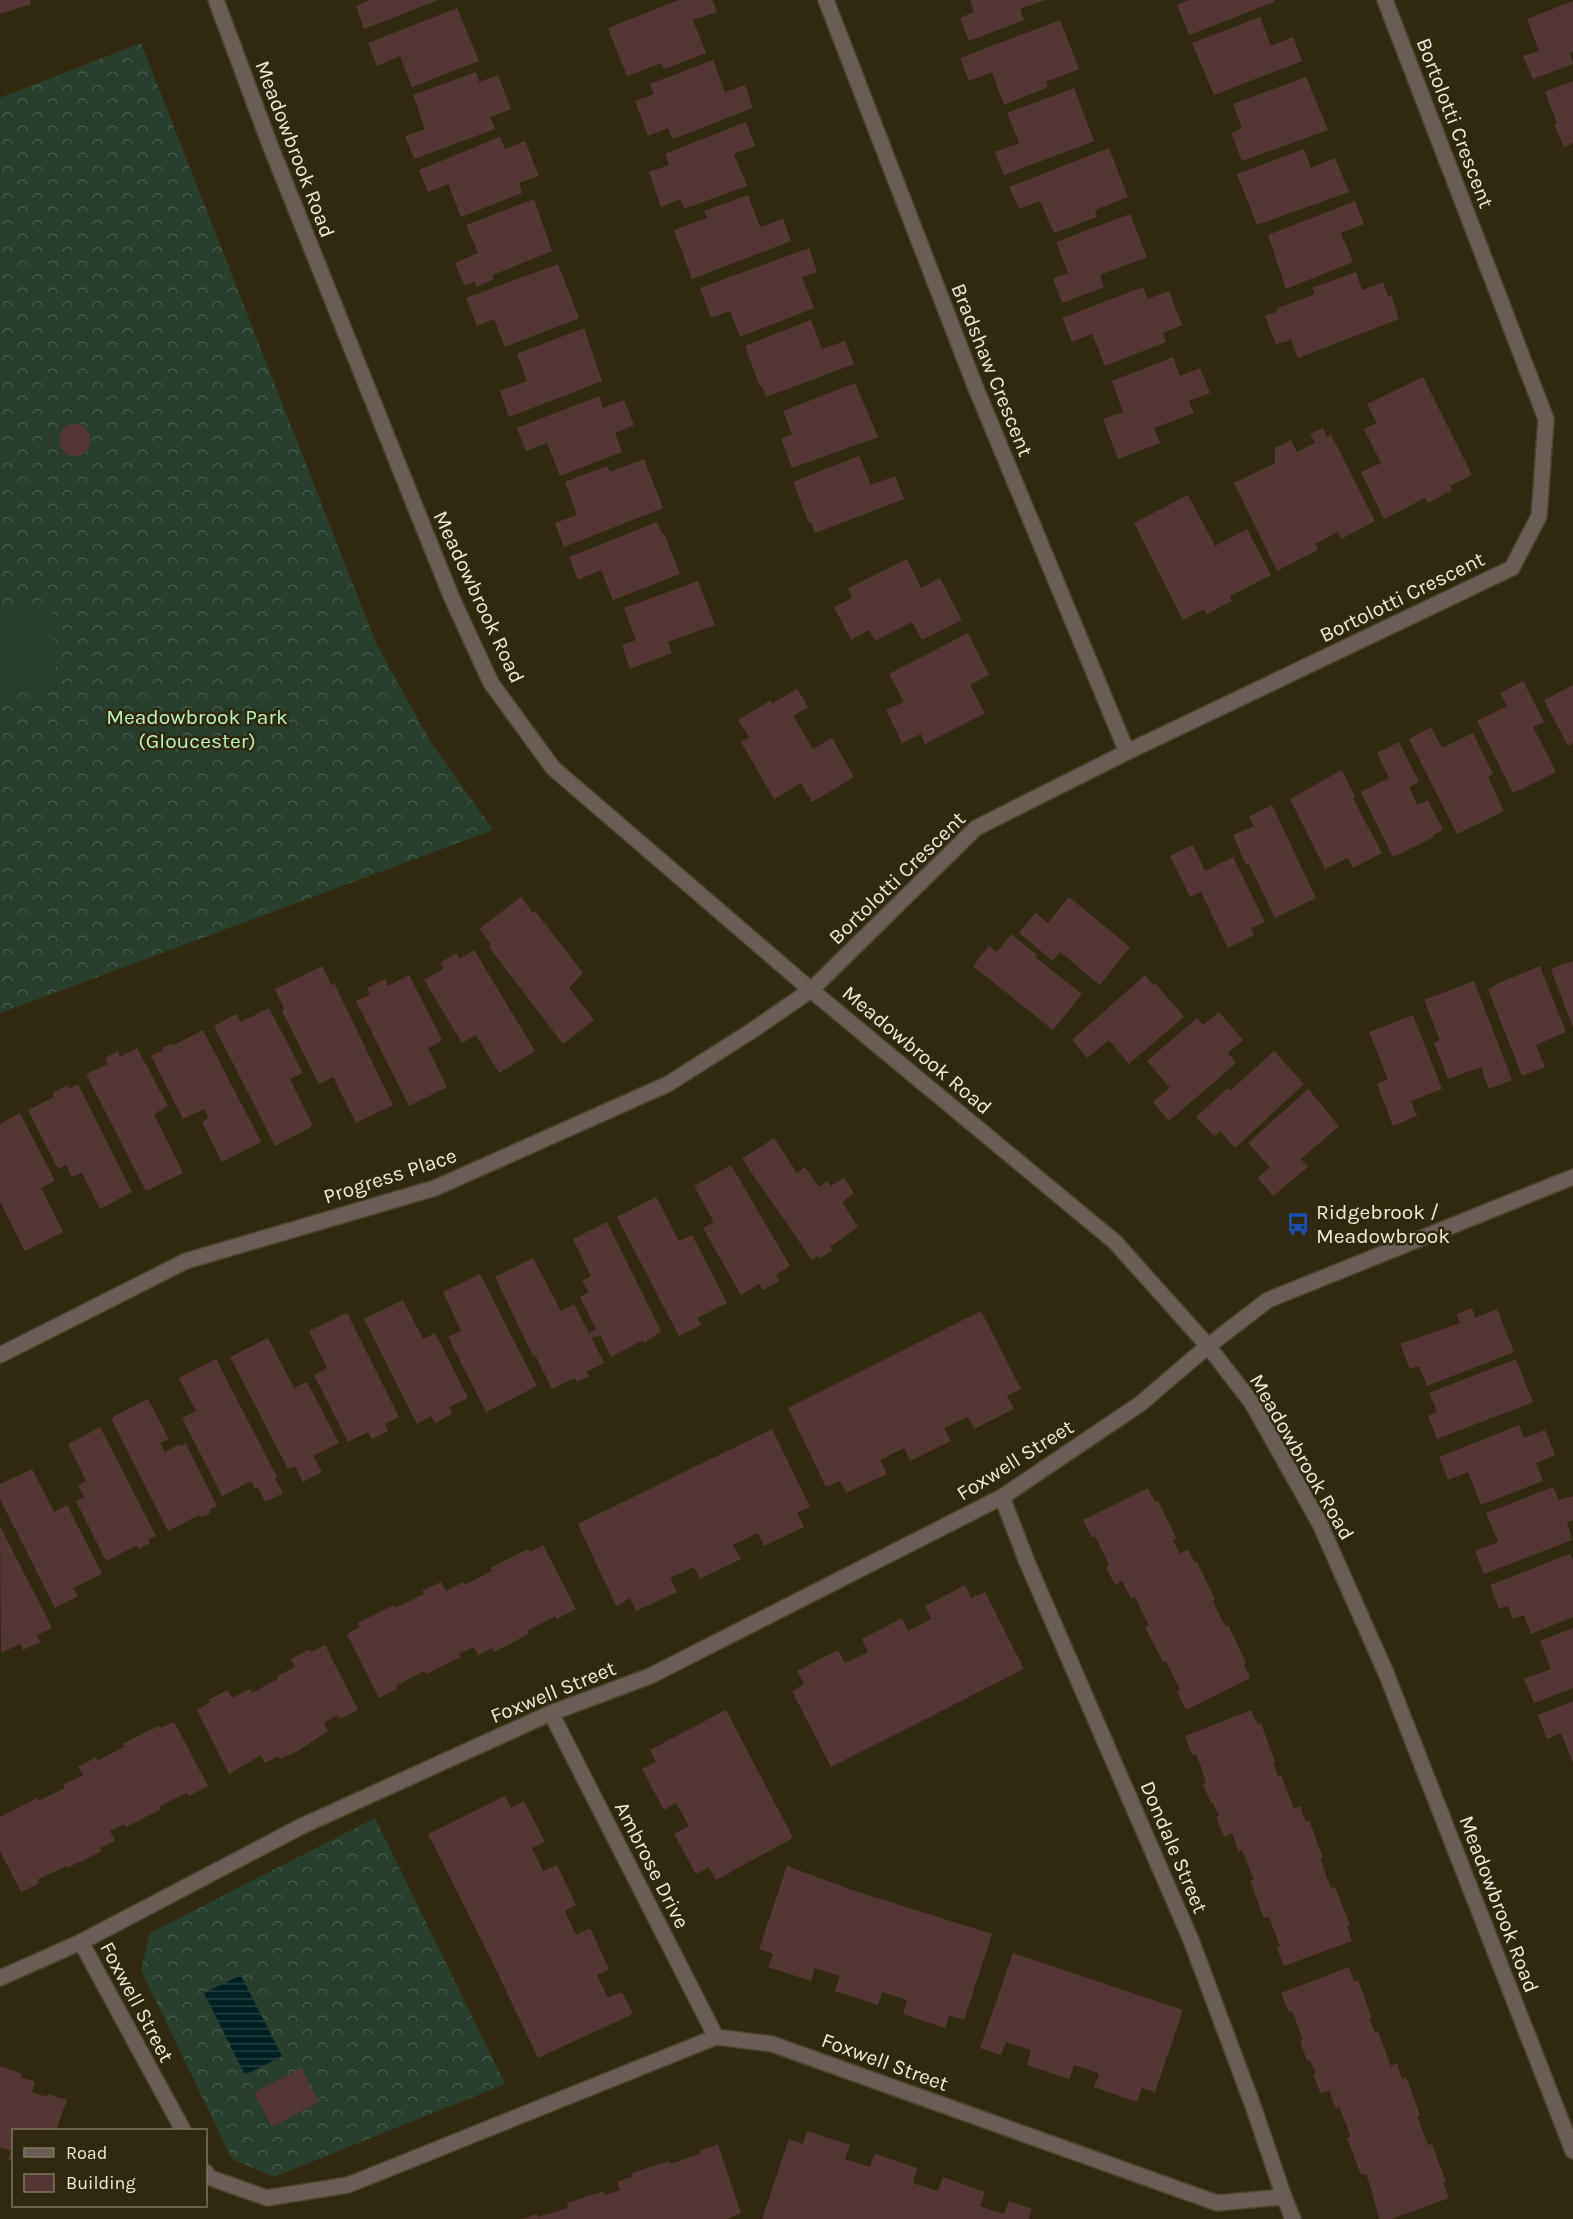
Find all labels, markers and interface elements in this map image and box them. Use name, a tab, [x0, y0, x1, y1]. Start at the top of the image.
street label: Bortolotti Crescent	[1411, 35, 1499, 212]
street label: Meadowbrook Road	[250, 57, 340, 241]
street label: Bradshaw Crescent	[946, 280, 1038, 460]
street label: Meadowbrook Road	[429, 507, 529, 687]
street label: Bortolotti Crescent	[1316, 547, 1488, 647]
park label: Meadowbrook Park (Gloucester)	[106, 705, 288, 753]
street label: Bortolotti Crescent	[824, 807, 970, 949]
street label: Meadowbrook Road	[837, 981, 997, 1119]
street label: Progress Place	[320, 1143, 460, 1209]
place label: Ridgebrook / Meadowbrook	[1316, 1200, 1450, 1248]
bus stop icon: Ridgebrook / Meadowbrook	[1285, 1211, 1311, 1237]
street label: Meadowbrook Road	[1245, 1370, 1359, 1544]
street label: Foxwell Street	[952, 1415, 1078, 1505]
street label: Foxwell Street	[487, 1656, 619, 1728]
street label: Dondale Street	[1135, 1777, 1213, 1917]
street label: Ambrose Drive	[610, 1798, 694, 1932]
street label: Meadowbrook Road	[1454, 1812, 1544, 1996]
street label: Foxwell Street	[95, 1938, 179, 2066]
street label: Foxwell Street	[818, 2028, 952, 2096]
legend	[12, 2129, 207, 2207]
text: Road	[66, 2142, 107, 2164]
text: Building	[66, 2172, 136, 2194]

